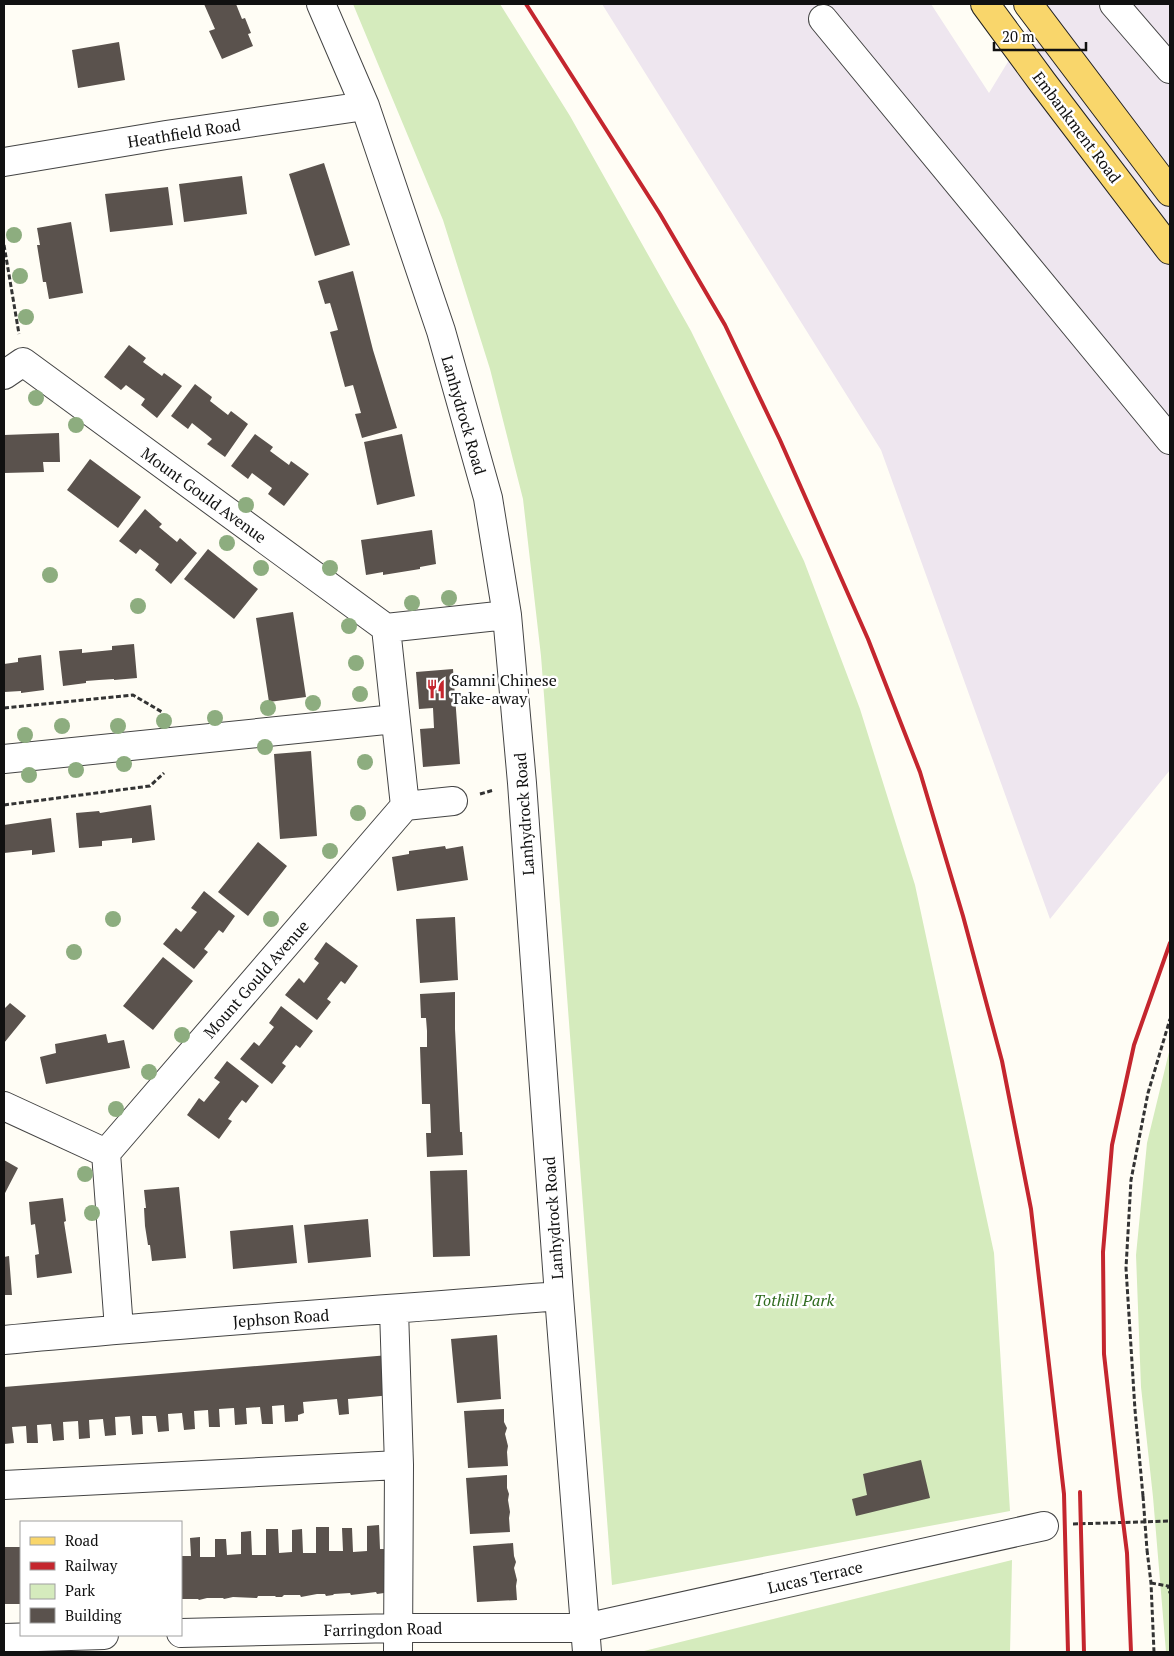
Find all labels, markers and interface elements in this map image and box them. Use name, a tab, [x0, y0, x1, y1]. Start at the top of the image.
scale bar	[994, 20, 1086, 52]
text: 20 m	[1002, 26, 1035, 46]
street label: Embankment Road	[1028, 67, 1126, 187]
street label: Heathfield Road	[126, 113, 242, 153]
street label: Lanhydrock Road	[436, 353, 492, 477]
street label: Mount Gould Avenue	[137, 442, 271, 548]
place label: Samni Chinese Take-away	[451, 669, 557, 709]
restaurant icon: Samni Chinese Take-away	[425, 678, 447, 700]
street label: Lanhydrock Road	[509, 752, 539, 876]
street label: Mount Gould Avenue	[199, 915, 313, 1043]
street label: Lanhydrock Road	[538, 1156, 568, 1280]
park label: Tothill Park	[754, 1289, 834, 1311]
street label: Jephson Road	[232, 1304, 330, 1332]
legend	[20, 1521, 182, 1636]
text: Road	[65, 1530, 98, 1550]
text: Railway	[65, 1555, 118, 1575]
street label: Lucas Terrace	[765, 1555, 865, 1599]
text: Park	[65, 1580, 95, 1600]
text: Building	[65, 1605, 123, 1625]
street label: Farringdon Road	[324, 1617, 443, 1641]

